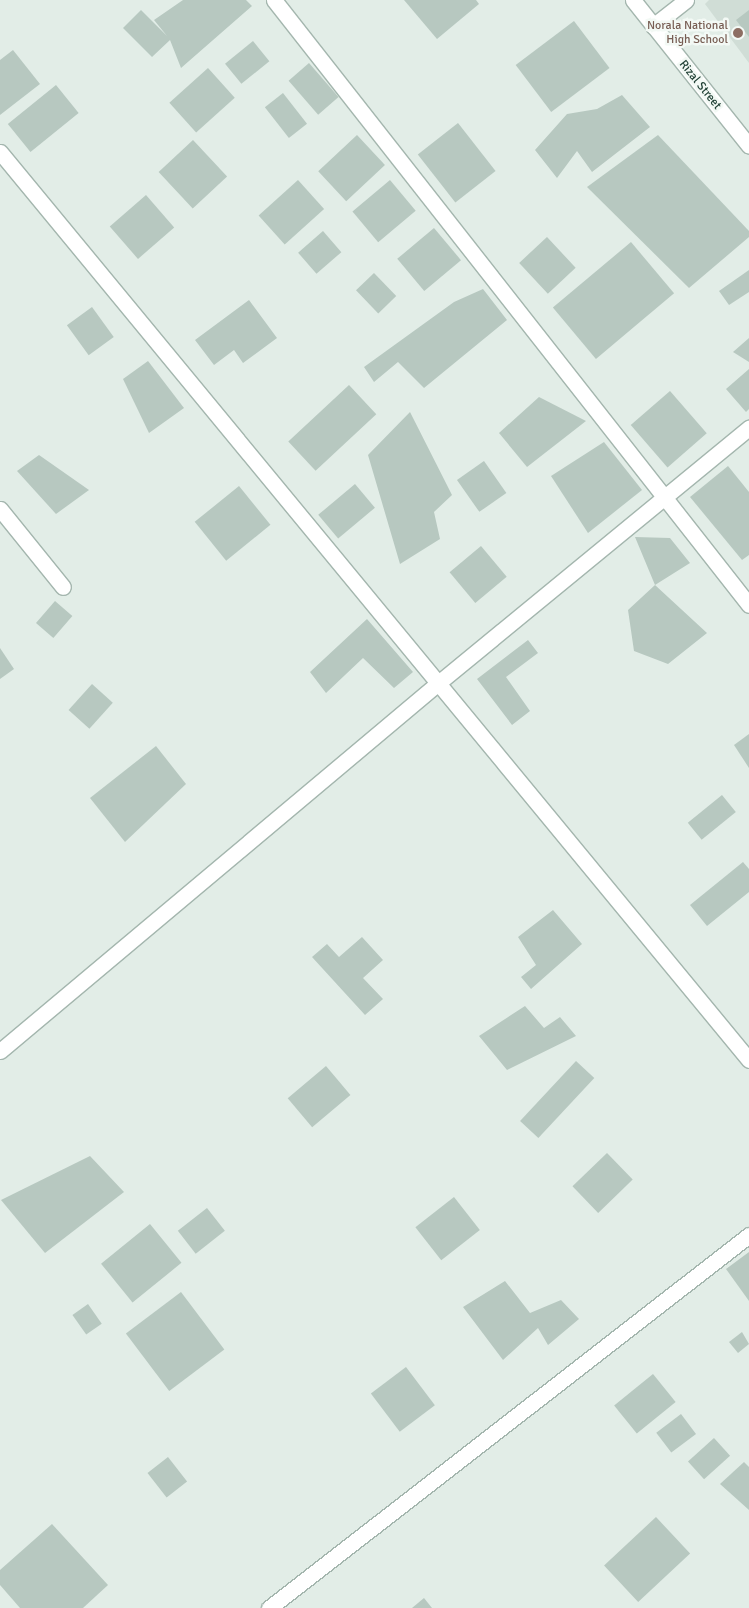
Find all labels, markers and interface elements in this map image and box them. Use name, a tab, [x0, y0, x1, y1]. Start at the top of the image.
place label: Norala National High School	[647, 19, 728, 47]
marker: Norala National High School	[732, 27, 744, 39]
street label: Rizal Street	[676, 57, 724, 113]

